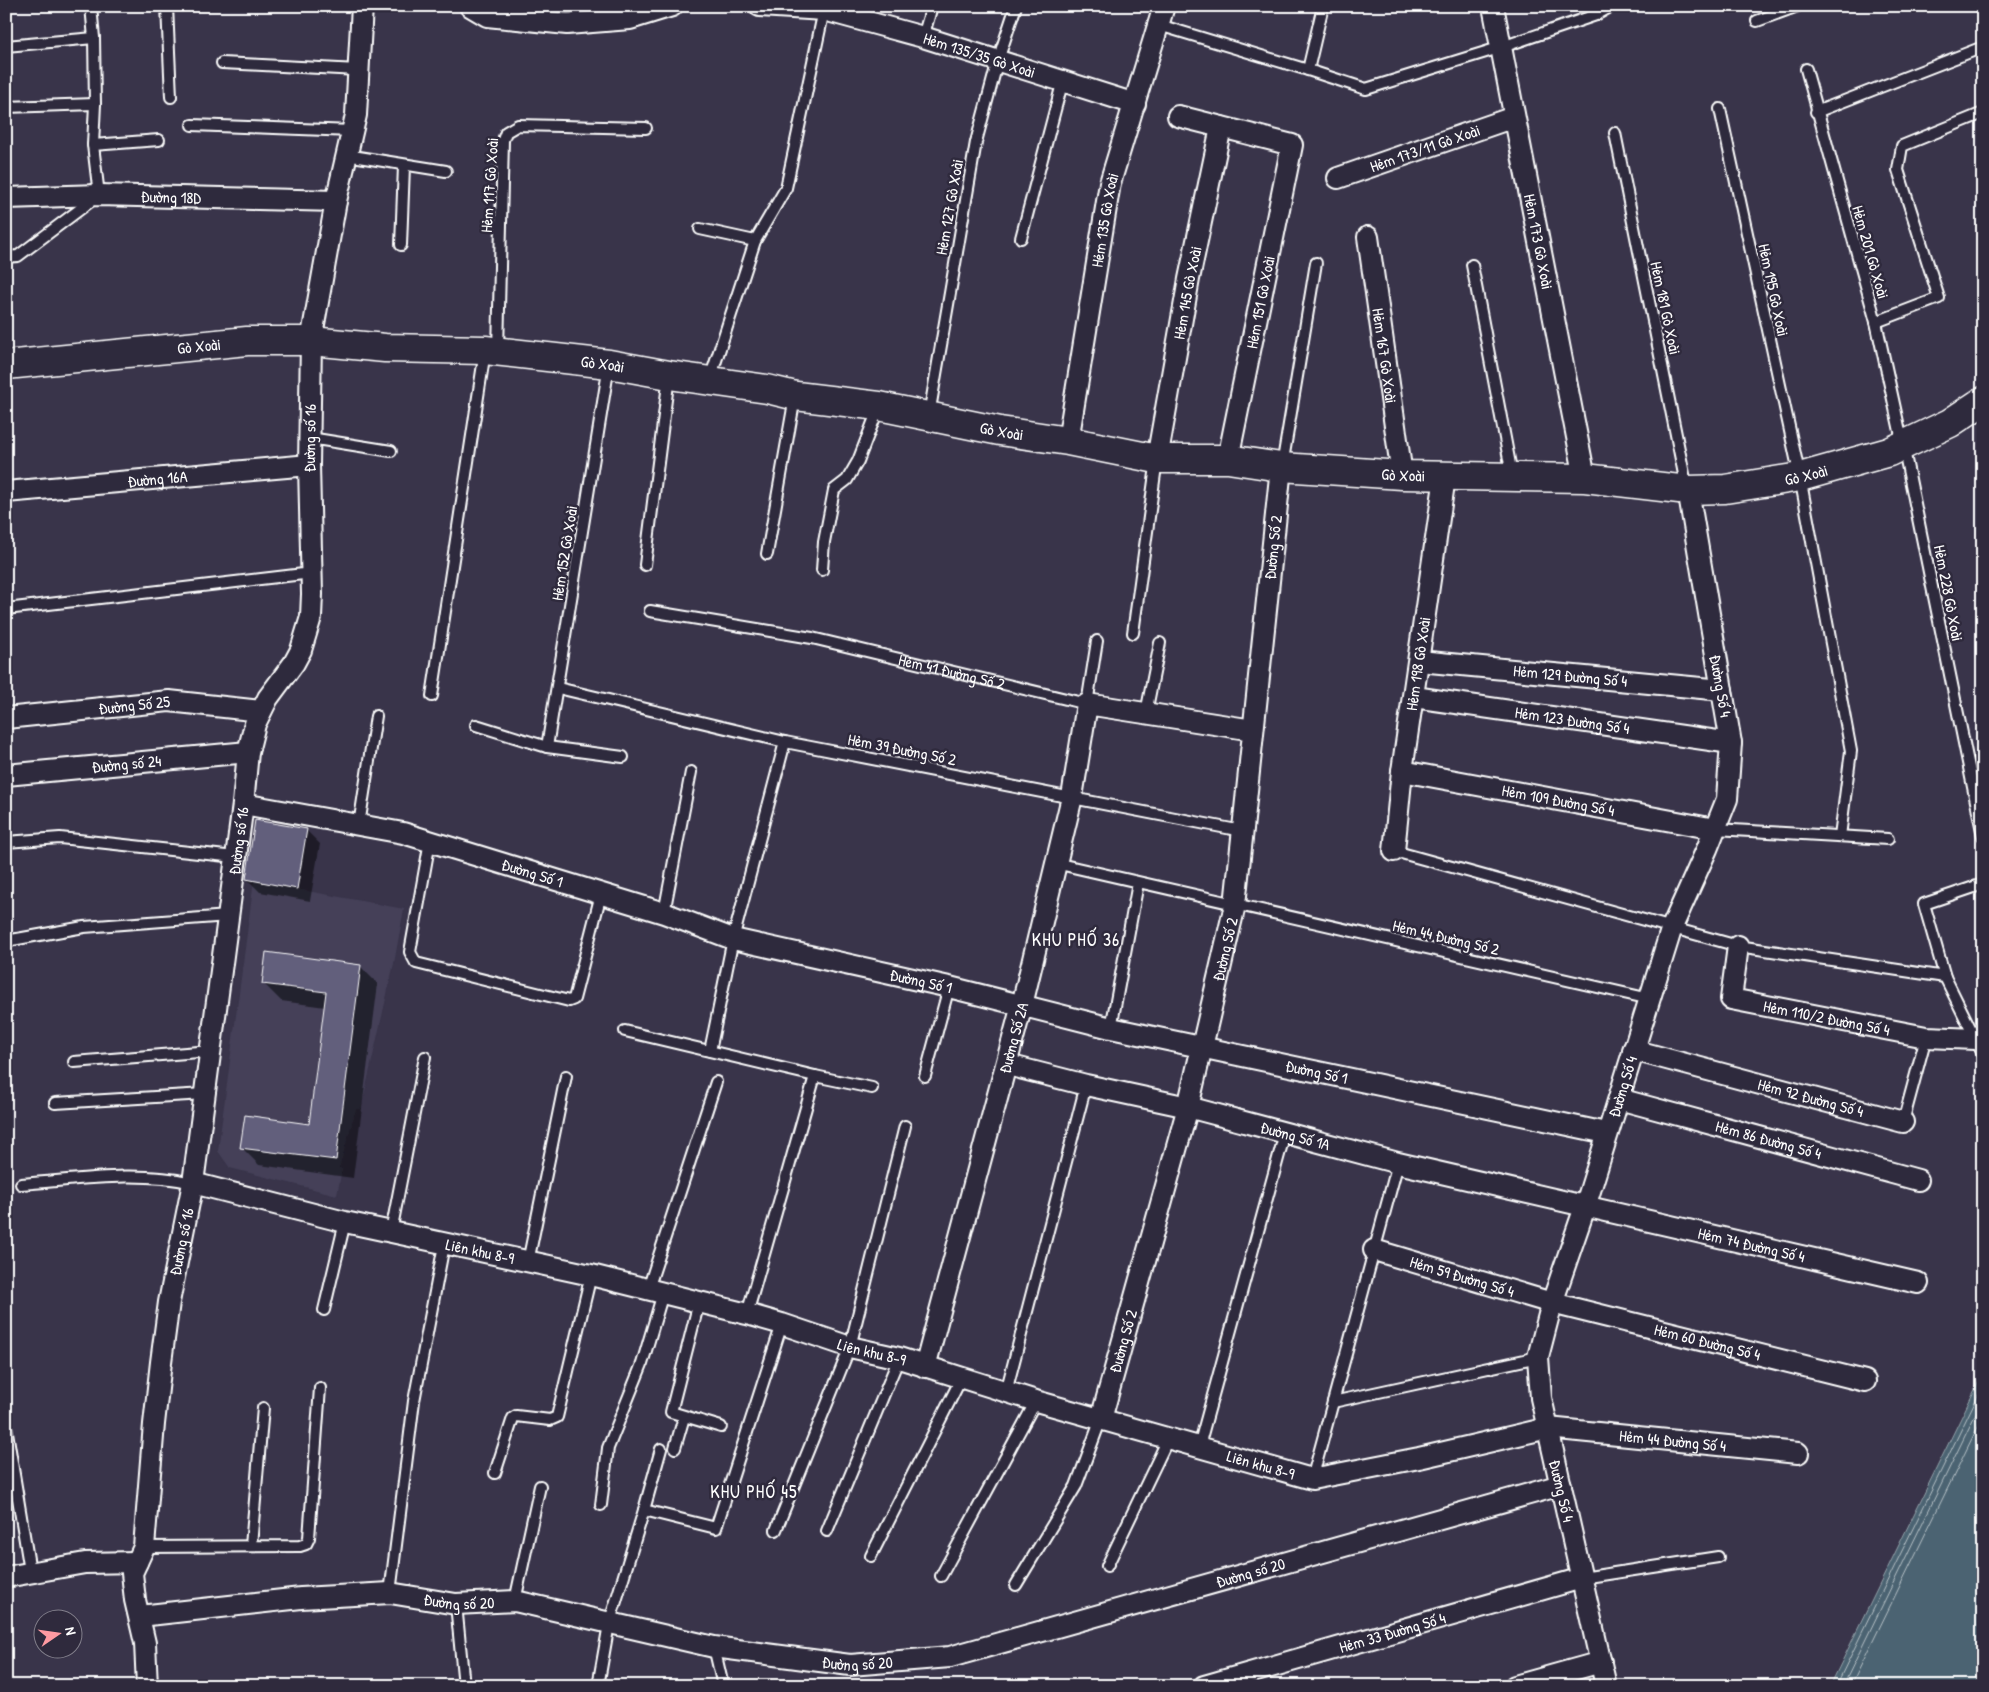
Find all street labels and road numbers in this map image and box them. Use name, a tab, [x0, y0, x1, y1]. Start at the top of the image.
street label: Hẻm 135/35 Gò Xoài	[921, 27, 1038, 83]
street label: Hẻm 173/11 Gò Xoài	[1367, 119, 1483, 177]
street label: Hẻm 117 Gò Xoài	[475, 137, 503, 233]
street label: Hẻm 127 Gò Xoài	[930, 157, 968, 257]
street label: Hẻm 135 Gò Xoài	[1085, 170, 1124, 269]
street label: Đường 18D	[141, 185, 202, 209]
street label: Hẻm 173 Gò Xoài	[1519, 192, 1559, 291]
street label: Hẻm 201 Gò Xoài	[1847, 203, 1895, 301]
street label: Hẻm 195 Gò Xoài	[1753, 242, 1795, 338]
street label: Hẻm 145 Gò Xoài	[1167, 244, 1207, 341]
street label: Hẻm 151 Gò Xoài	[1240, 254, 1280, 350]
street label: Hẻm 181 Gò Xoài	[1645, 260, 1687, 356]
street label: Hẻm 167 Gò Xoài	[1367, 307, 1403, 405]
street label: Gò Xoài	[176, 333, 222, 359]
street label: Gò Xoài	[580, 350, 626, 378]
street label: Đường số 16	[298, 404, 321, 472]
street label: Gò Xoài	[978, 416, 1025, 445]
street label: Gò Xoài	[1783, 459, 1830, 490]
street label: Gò Xoài	[1381, 463, 1425, 486]
street label: Đường 16A	[127, 465, 188, 492]
street label: Hẻm 152 Gò Xoài	[546, 504, 582, 602]
street label: Đường Số 2	[1258, 513, 1287, 581]
street label: Hẻm 228 Gò Xoài	[1929, 543, 1969, 643]
street label: Hẻm 198 Gò Xoài	[1400, 615, 1435, 712]
street label: Hẻm 41 Đường Số 2	[896, 648, 1008, 695]
street label: Đường Số 4	[1705, 653, 1737, 719]
street label: Hẻm 129 Đường Số 4	[1512, 659, 1628, 692]
street label: Đường Số 25	[98, 690, 171, 719]
street label: Hẻm 123 Đường Số 4	[1513, 701, 1631, 739]
street label: Hẻm 39 Đường Số 2	[846, 728, 958, 770]
street label: Đường số 24	[91, 749, 162, 778]
street label: Hẻm 109 Đường Số 4	[1500, 779, 1617, 821]
street label: Đường số 16	[223, 805, 254, 876]
street label: Đường Số 1	[499, 853, 566, 892]
street label: Hẻm 44 Đường Số 2	[1391, 914, 1502, 960]
street label: Đường Số 2	[1207, 915, 1243, 983]
street label: Đường Số 1	[888, 963, 955, 998]
street label: Hẻm 110/2 Đường Số 4	[1762, 995, 1892, 1041]
street label: Đường Số 2A	[993, 1000, 1033, 1075]
street label: Đường Số 4	[1603, 1053, 1642, 1120]
street label: Đường Số 1	[1284, 1054, 1350, 1089]
street label: Hẻm 92 Đường Số 4	[1755, 1073, 1866, 1122]
street label: Hẻm 86 Đường Số 4	[1713, 1115, 1824, 1164]
street label: Đường Số 1A	[1258, 1116, 1333, 1155]
street label: Đường số 16	[164, 1206, 199, 1277]
street label: Hẻm 74 Đường Số 4	[1696, 1222, 1807, 1268]
street label: Liên khu 8-9	[444, 1233, 516, 1269]
street label: Hẻm 59 Đường Số 4	[1407, 1250, 1517, 1302]
street label: Đường Số 2	[1103, 1306, 1142, 1375]
street label: Hẻm 60 Đường Số 4	[1652, 1318, 1763, 1366]
street label: Liên khu 8-9	[835, 1333, 909, 1371]
street label: Hẻm 44 Đường Số 4	[1618, 1424, 1727, 1457]
street label: Liên khu 8-9	[1224, 1444, 1297, 1485]
street label: Đường Số 4	[1544, 1458, 1580, 1524]
street label: Đường số 20	[1213, 1552, 1287, 1593]
street label: Đường số 20	[422, 1588, 495, 1615]
street label: Hẻm 33 Đường Số 4	[1337, 1607, 1448, 1658]
street label: Đường số 20	[821, 1650, 894, 1676]

